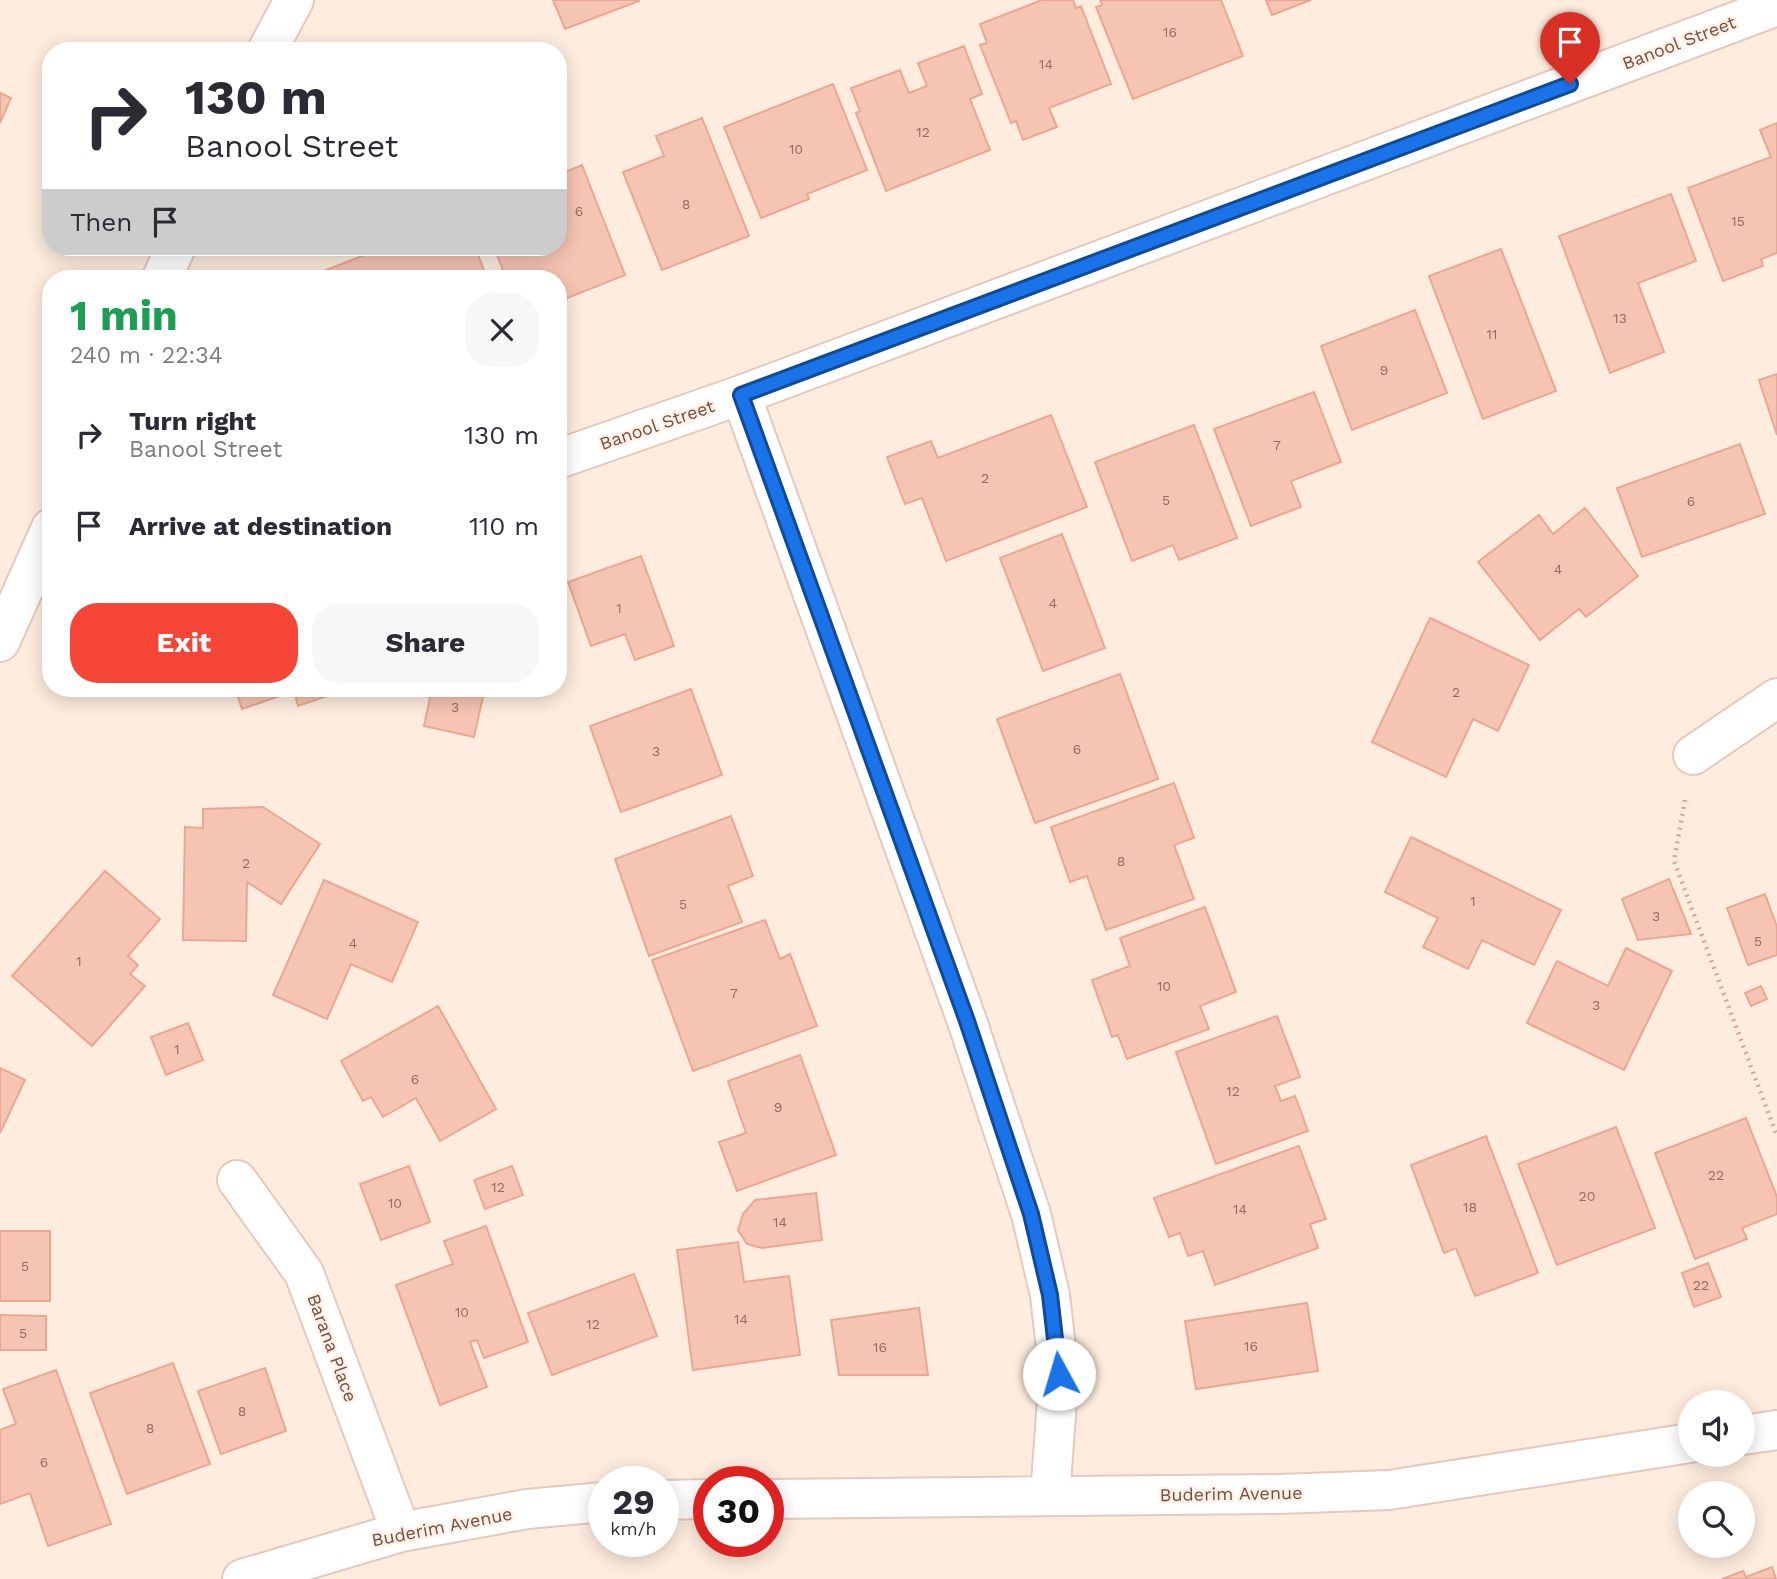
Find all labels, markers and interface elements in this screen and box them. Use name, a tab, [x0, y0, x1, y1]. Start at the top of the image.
street label: Banool Street	[1619, 11, 1739, 74]
pin	[1540, 12.0, 1600, 84]
icon: arrive	[1551, 23, 1589, 61]
house number: 16	[1163, 24, 1177, 40]
house number: 14	[1039, 56, 1053, 72]
text: 130 m	[185, 68, 327, 126]
icon: right	[70, 70, 161, 161]
house number: 12	[916, 124, 930, 140]
text: Banool Street	[185, 127, 398, 165]
house number: 10	[789, 141, 803, 157]
house number: 8	[682, 196, 690, 212]
icon: arrive	[146, 203, 184, 241]
house number: 6	[575, 203, 583, 219]
text: Then	[70, 207, 132, 237]
house number: 15	[1731, 213, 1745, 229]
text: 1 min	[70, 291, 178, 340]
button: close	[465, 293, 539, 367]
house number: 13	[1613, 310, 1627, 326]
house number: 11	[1487, 326, 1497, 342]
text: 240 m · 22:34	[70, 342, 223, 369]
house number: 9	[1380, 362, 1388, 378]
street label: Banool Street	[597, 395, 717, 454]
text: Turn right	[129, 406, 256, 436]
icon: right	[70, 416, 108, 454]
text: 130 m	[464, 420, 539, 450]
text: Banool Street	[129, 436, 282, 463]
house number: 7	[1273, 437, 1281, 453]
house number: 2	[981, 470, 989, 486]
house number: 5	[1162, 492, 1170, 508]
house number: 6	[1687, 493, 1695, 509]
icon: arrive	[70, 507, 108, 545]
text: Arrive at destination	[129, 511, 392, 541]
text: 110 m	[469, 511, 539, 541]
house number: 4	[1554, 561, 1562, 577]
house number: 4	[1049, 595, 1057, 611]
house number: 1	[616, 600, 622, 616]
button: Exit	[70, 603, 298, 683]
button: Share	[312, 603, 539, 683]
house number: 2	[1452, 684, 1460, 700]
house number: 3	[451, 699, 459, 715]
house number: 6	[1073, 741, 1081, 757]
house number: 3	[652, 743, 660, 759]
house number: 8	[1117, 853, 1125, 869]
house number: 2	[242, 855, 250, 871]
house number: 1	[1470, 893, 1476, 909]
house number: 5	[679, 896, 687, 912]
house number: 3	[1652, 908, 1660, 924]
house number: 5	[1754, 933, 1762, 949]
house number: 4	[349, 935, 357, 951]
house number: 1	[76, 953, 82, 969]
house number: 10	[1157, 978, 1171, 994]
house number: 7	[730, 985, 738, 1001]
house number: 3	[1592, 997, 1600, 1013]
house number: 1	[174, 1041, 180, 1057]
house number: 6	[411, 1071, 419, 1087]
house number: 12	[1226, 1083, 1240, 1099]
house number: 9	[774, 1099, 782, 1115]
house number: 22	[1708, 1167, 1724, 1183]
house number: 12	[491, 1179, 505, 1195]
house number: 20	[1579, 1188, 1595, 1204]
house number: 10	[388, 1195, 402, 1211]
house number: 18	[1463, 1199, 1477, 1215]
house number: 14	[1233, 1201, 1247, 1217]
house number: 14	[773, 1214, 787, 1230]
house number: 5	[21, 1258, 29, 1274]
house number: 22	[1693, 1277, 1709, 1293]
street label: Barana Place	[303, 1291, 362, 1405]
house number: 10	[455, 1304, 469, 1320]
house number: 14	[734, 1311, 748, 1327]
house number: 12	[586, 1316, 600, 1332]
house number: 5	[19, 1325, 27, 1341]
position arrow	[1022, 1337, 1096, 1411]
house number: 16	[1244, 1338, 1258, 1354]
house number: 16	[873, 1339, 887, 1355]
map controls	[1678, 1390, 1755, 1558]
button: sound	[1678, 1390, 1755, 1467]
house number: 8	[238, 1403, 246, 1419]
house number: 8	[146, 1420, 154, 1436]
house number: 6	[40, 1454, 48, 1470]
speed limit sign: 30	[693, 1466, 784, 1557]
text: 29	[612, 1481, 655, 1523]
button: search	[1678, 1481, 1755, 1558]
street label: Buderim Avenue	[1159, 1482, 1303, 1505]
street label: Buderim Avenue	[370, 1503, 514, 1550]
text: km/h	[610, 1518, 657, 1539]

